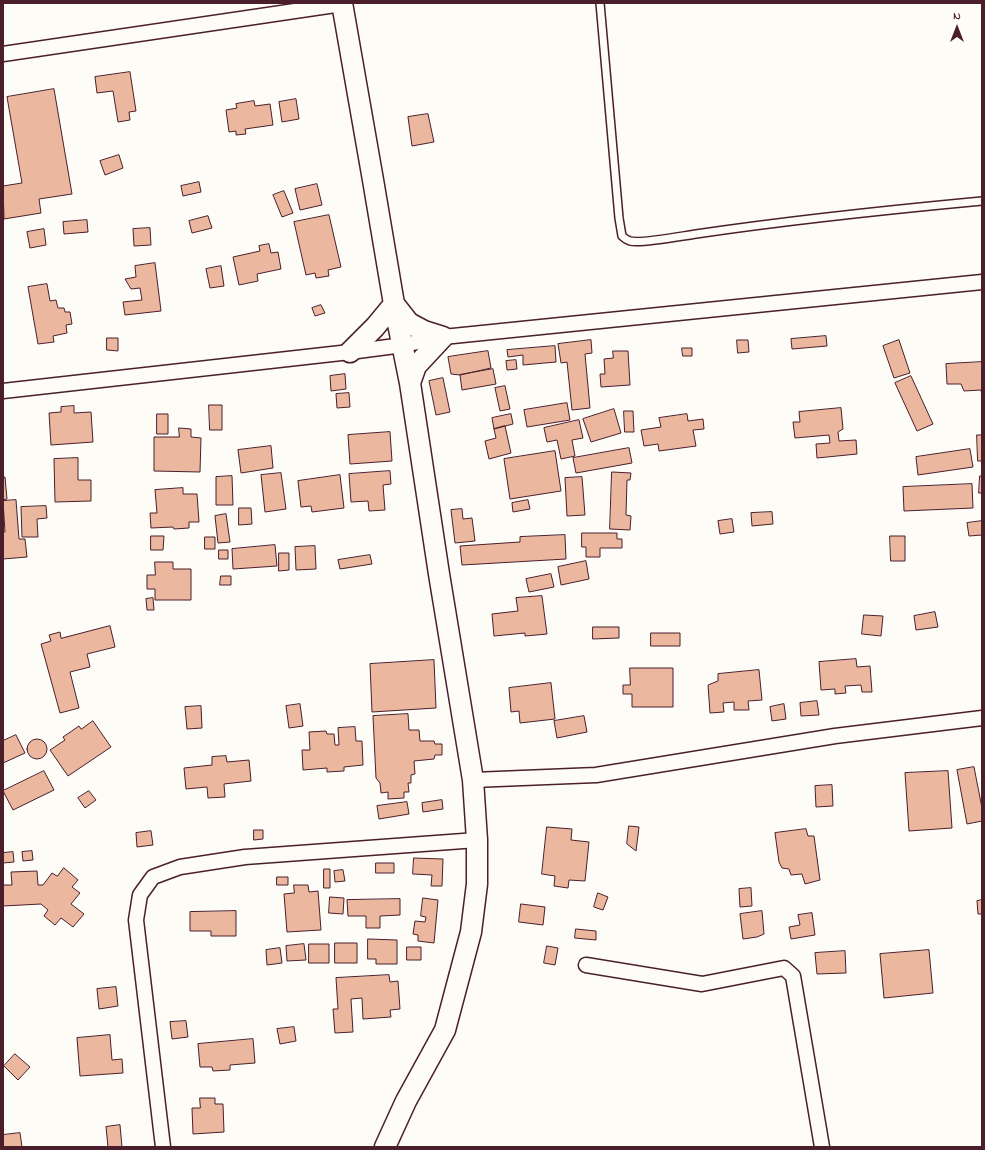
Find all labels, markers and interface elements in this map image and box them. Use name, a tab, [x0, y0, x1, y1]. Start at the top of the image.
north arrow	[937, 8, 977, 48]
text: N	[953, 8, 961, 24]

